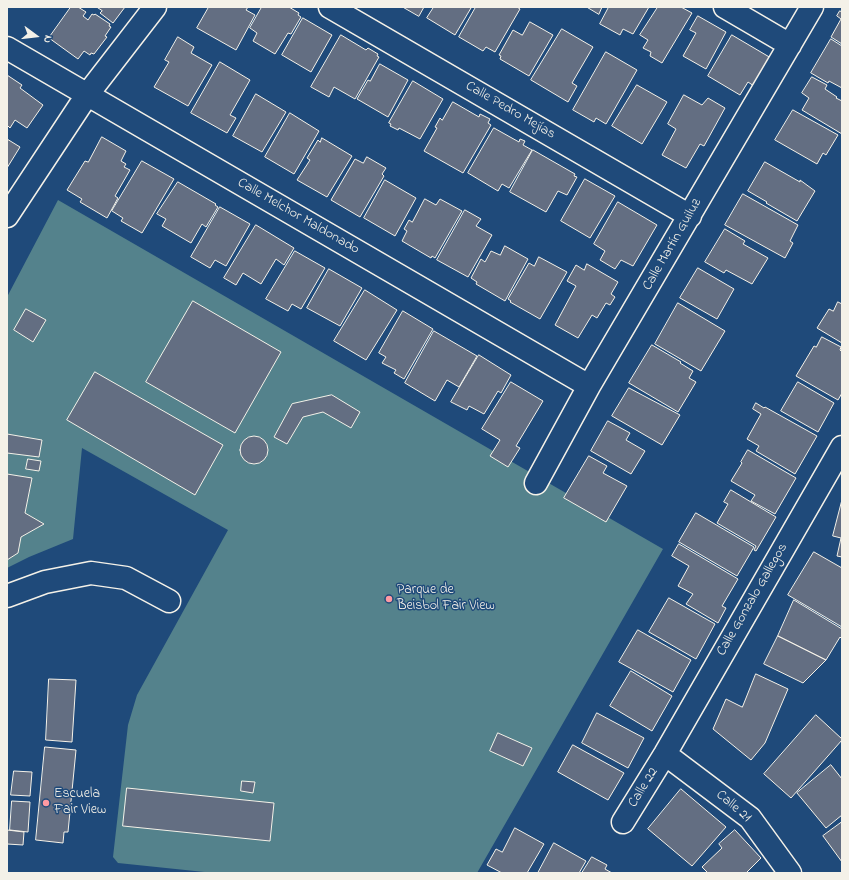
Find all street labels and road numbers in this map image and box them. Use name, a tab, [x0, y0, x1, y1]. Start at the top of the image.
street label: Calle Pedro Mejías	[462, 78, 558, 144]
street label: Calle Melchor Maldonado	[234, 175, 362, 259]
street label: Calle Martín Guiluz	[640, 196, 706, 294]
street label: Calle Gonzalo Gallegos	[714, 541, 792, 659]
street label: Calle 22	[625, 765, 663, 811]
street label: Calle 21	[712, 787, 754, 827]

